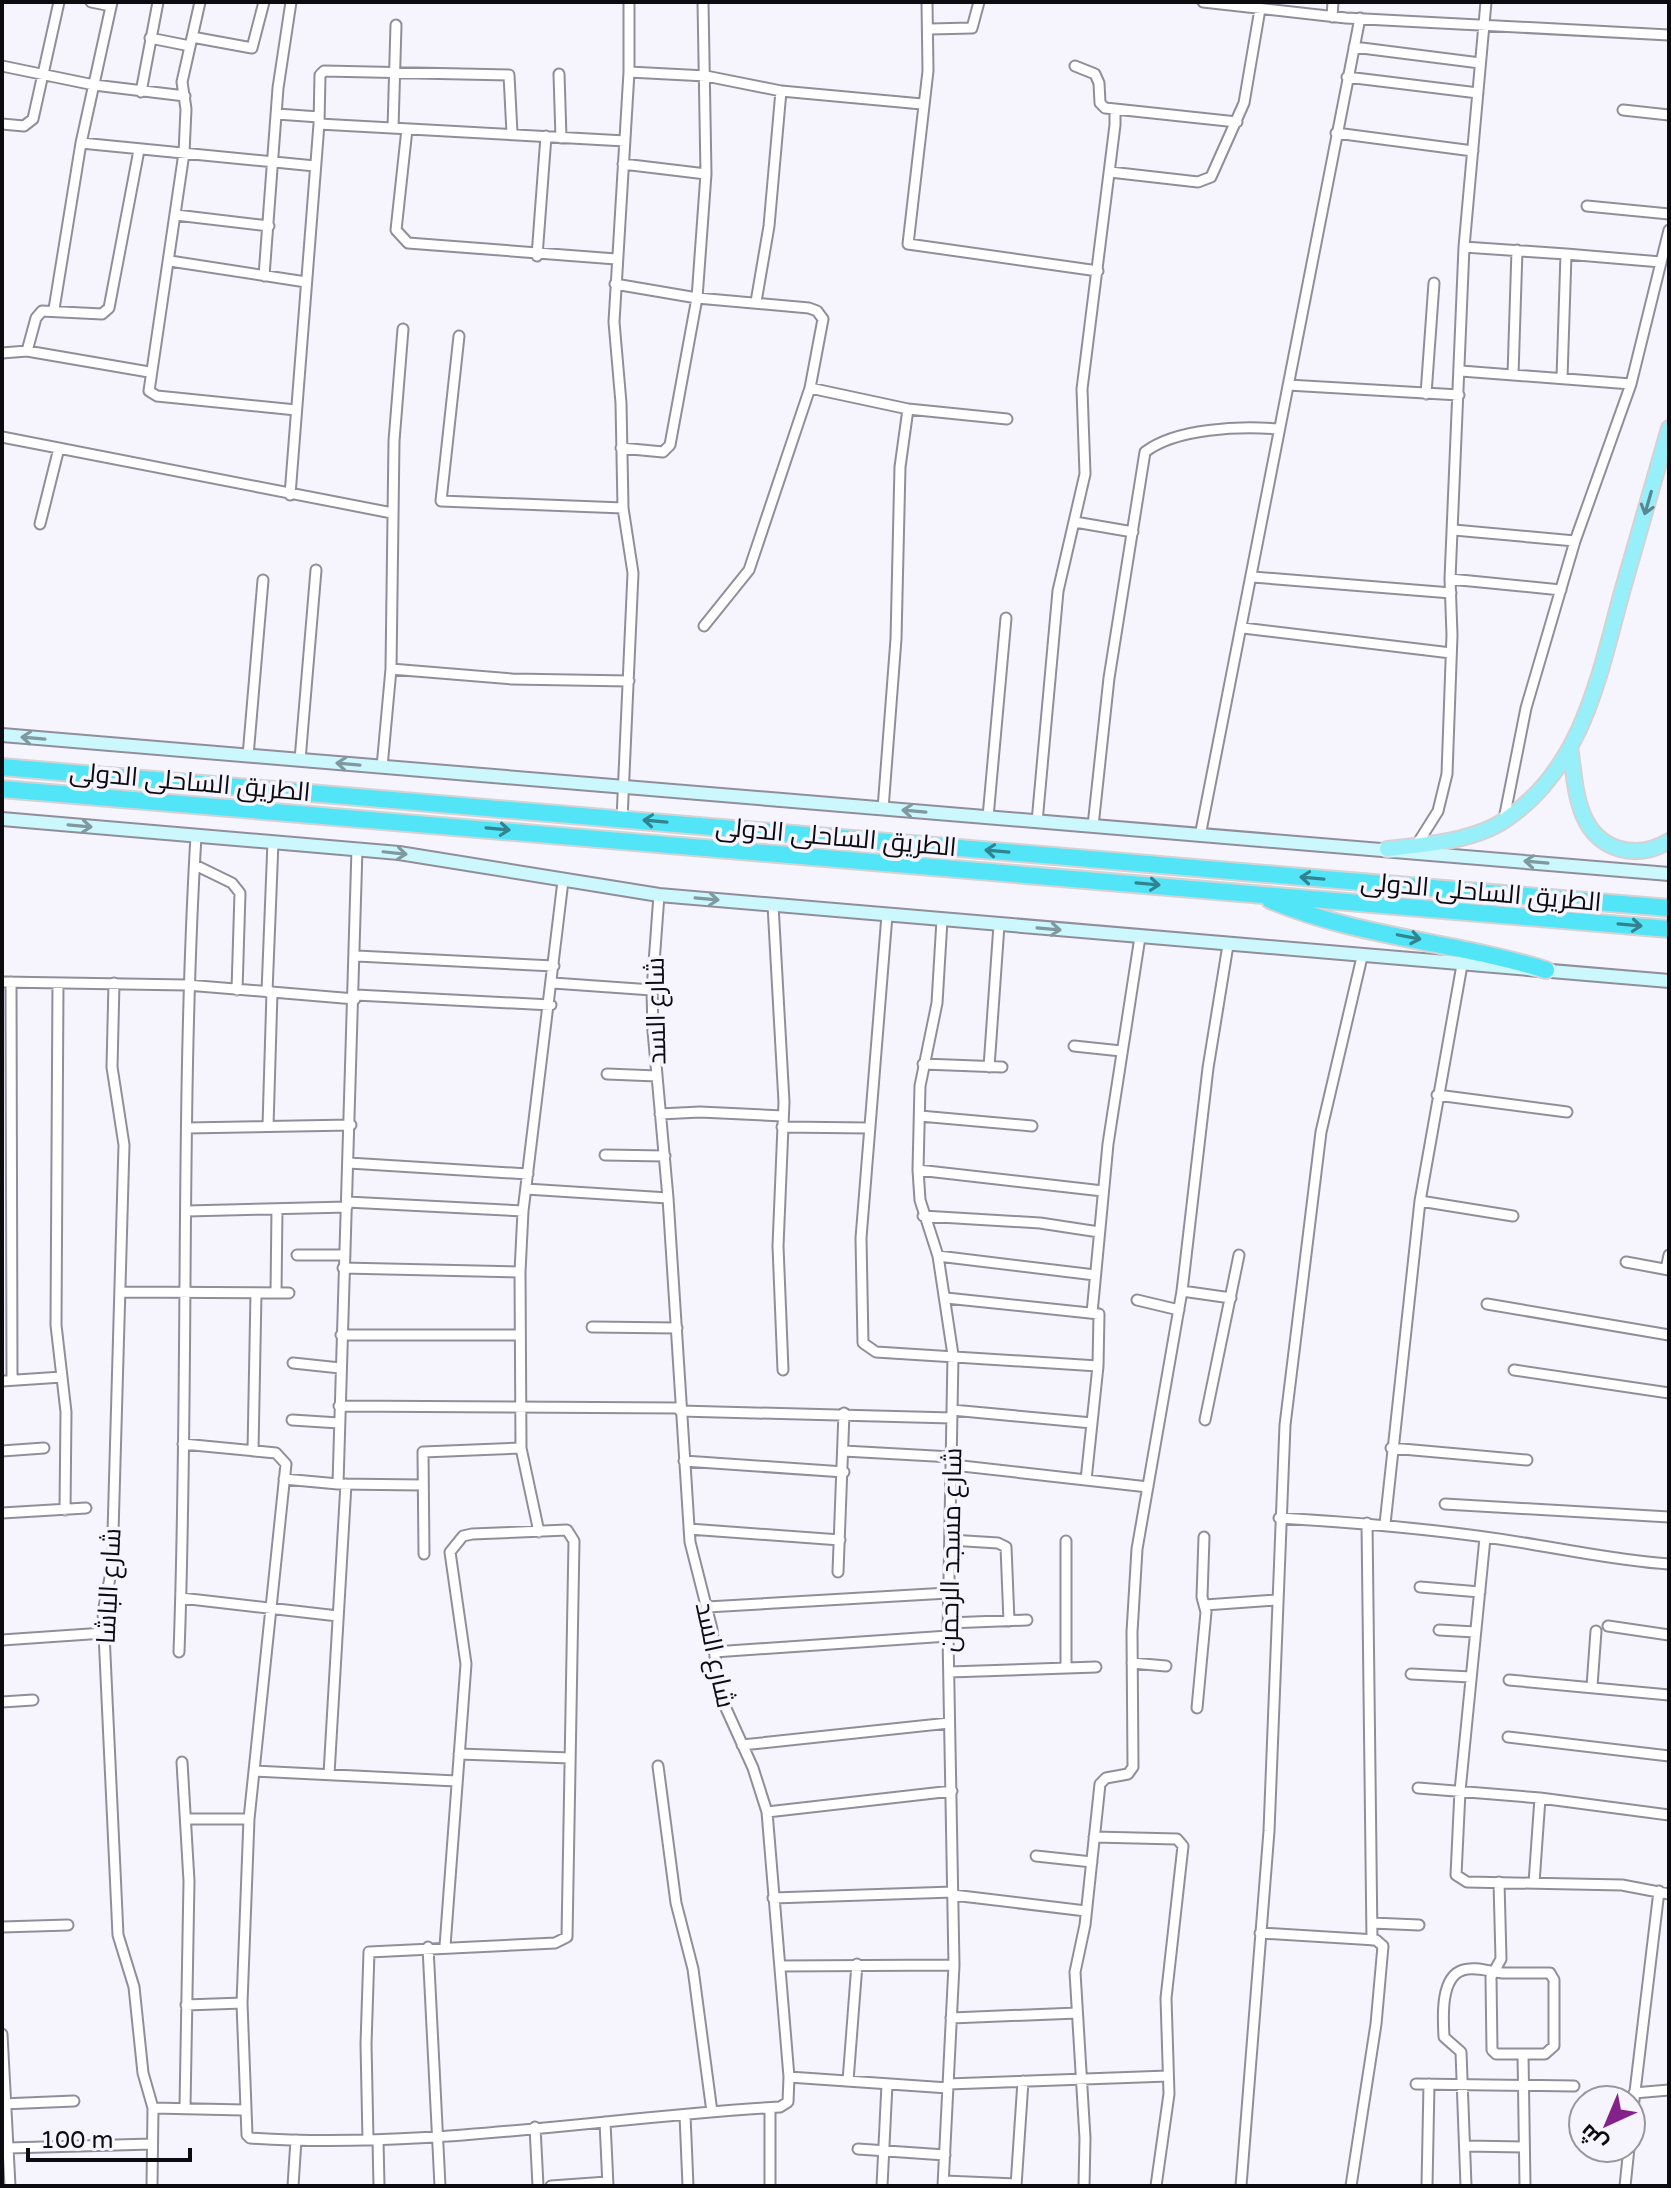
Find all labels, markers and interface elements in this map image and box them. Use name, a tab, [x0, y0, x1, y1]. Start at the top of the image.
one-way arrow	[1640, 489, 1655, 515]
one-way arrow	[20, 730, 47, 745]
street label: الطريق الساحلى الدولى	[68, 756, 312, 808]
one-way arrow	[335, 756, 362, 771]
one-way arrow	[901, 804, 928, 819]
street label: الطريق الساحلى الدولى	[714, 811, 958, 863]
one-way arrow	[642, 814, 669, 829]
one-way arrow	[66, 819, 93, 834]
one-way arrow	[484, 822, 511, 837]
one-way arrow	[985, 843, 1011, 858]
one-way arrow	[381, 845, 407, 860]
one-way arrow	[1523, 855, 1549, 870]
street label: الطريق الساحلى الدولى	[1359, 866, 1603, 918]
one-way arrow	[1299, 870, 1326, 885]
one-way arrow	[1134, 877, 1161, 892]
one-way arrow	[693, 892, 720, 907]
one-way arrow	[1616, 918, 1643, 933]
one-way arrow	[1036, 922, 1062, 937]
one-way arrow	[1396, 930, 1421, 945]
street label: شارع السد	[640, 957, 673, 1065]
street label: شارع مسجد الرحمن	[934, 1447, 969, 1653]
street label: شارع الباشا	[90, 1527, 129, 1645]
street label: شارع السد	[688, 1599, 741, 1711]
north arrow	[1567, 2084, 1647, 2164]
scale bar	[28, 2112, 190, 2162]
text: ش	[1575, 2119, 1613, 2157]
text: 100 m	[40, 2126, 114, 2155]

